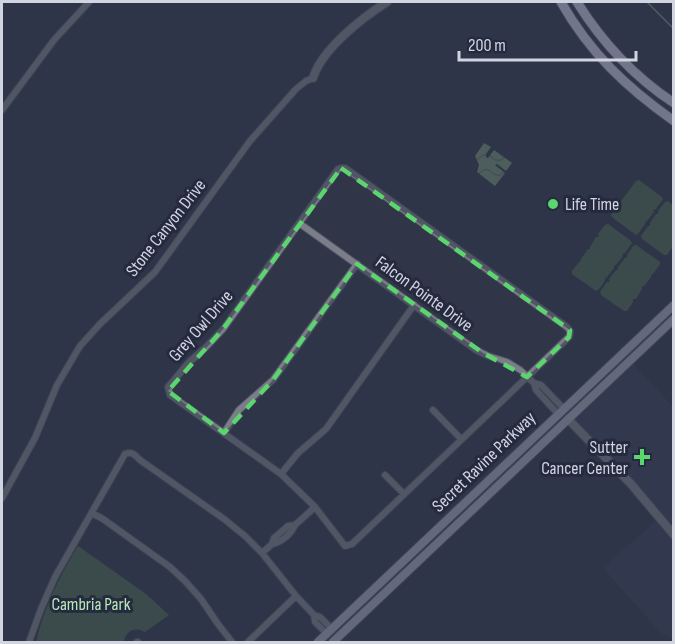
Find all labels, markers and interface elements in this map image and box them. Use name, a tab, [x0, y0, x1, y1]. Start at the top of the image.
scale bar	[459, 24, 636, 62]
text: 200 m	[468, 35, 506, 56]
street label: Stone Canyon Drive	[122, 175, 210, 281]
place label: Life Time	[565, 194, 619, 215]
marker: Life Time	[546, 197, 560, 211]
street label: Falcon Pointe Drive	[371, 252, 477, 336]
street label: Grey Owl Drive	[164, 286, 238, 366]
street label: Secret Ravine Parkway	[428, 407, 540, 517]
place label: Sutter Cancer Center	[541, 437, 628, 479]
marker: Sutter Cancer Center	[633, 448, 651, 466]
park label: Cambria Park	[51, 594, 131, 615]

